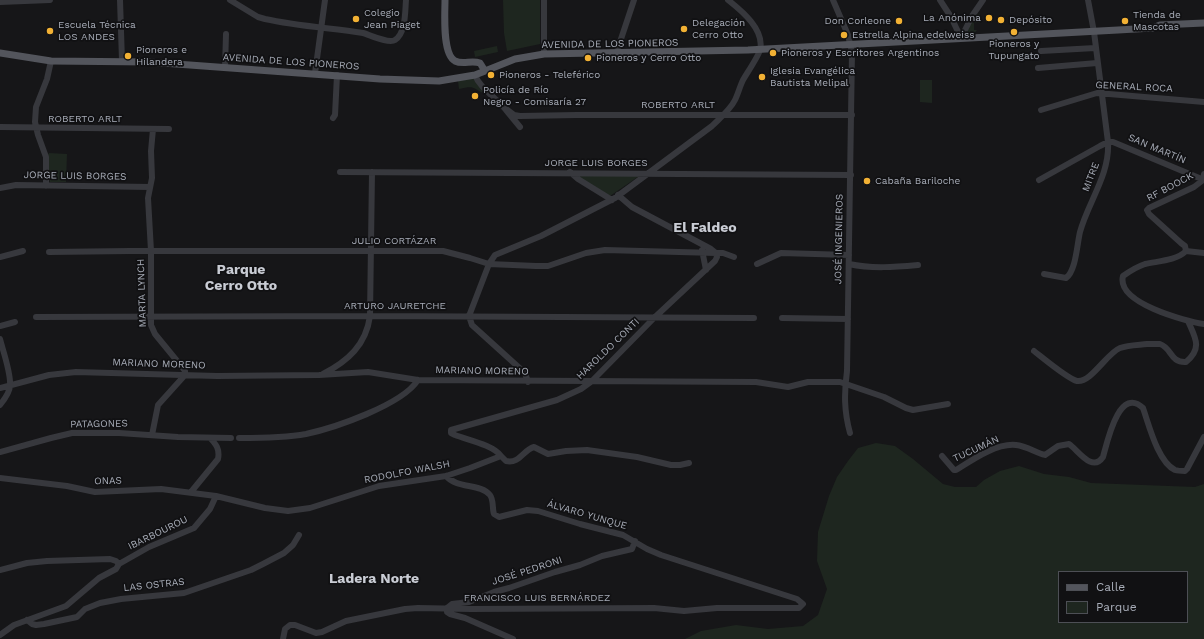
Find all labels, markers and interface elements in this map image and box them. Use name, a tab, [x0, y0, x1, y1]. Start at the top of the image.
place label: Colegio Jean Piaget	[364, 7, 420, 30]
place label: Tienda de Mascotas	[1133, 9, 1181, 32]
place label: La Anónima	[923, 12, 981, 24]
marker: La Anónima	[984, 13, 994, 23]
marker: Colegio Jean Piaget	[351, 14, 361, 24]
place label: Depósito	[1009, 14, 1052, 26]
place label: Don Corleone	[824, 15, 891, 27]
marker: Depósito	[996, 15, 1006, 25]
marker: Don Corleone	[894, 16, 904, 26]
marker: Tienda de Mascotas	[1120, 16, 1130, 26]
place label: Delegación Cerro Otto	[692, 17, 745, 40]
place label: Escuela Técnica LOS ANDES	[58, 19, 136, 42]
marker: Delegación Cerro Otto	[679, 24, 689, 34]
marker: Escuela Técnica LOS ANDES	[45, 26, 55, 36]
marker: Pioneros y Tupungato	[1009, 27, 1019, 37]
place label: Estrella Alpina edelweiss	[852, 29, 974, 41]
marker: Estrella Alpina edelweiss	[839, 30, 849, 40]
street label: AVENIDA DE LOS PIONEROS	[541, 37, 679, 51]
place label: Pioneros y Tupungato	[988, 38, 1040, 62]
place label: Pioneros e Hilandera	[136, 44, 187, 68]
place label: Pioneros y Escritores Argentinos	[781, 47, 939, 59]
marker: Pioneros y Escritores Argentinos	[768, 48, 778, 58]
marker: Pioneros e Hilandera	[123, 51, 133, 61]
street label: AVENIDA DE LOS PIONEROS	[222, 51, 360, 73]
place label: Pioneros y Cerro Otto	[596, 52, 701, 64]
marker: Pioneros y Cerro Otto	[583, 53, 593, 63]
place label: Iglesia Evangélica Bautista Melipal	[770, 65, 855, 88]
place label: Pioneros - Teleférico	[499, 69, 600, 81]
marker: Pioneros - Teleférico	[486, 70, 496, 80]
marker: Iglesia Evangélica Bautista Melipal	[757, 72, 767, 82]
street label: GENERAL ROCA	[1095, 79, 1173, 95]
place label: Policía de Río Negro - Comisaría 27	[483, 84, 586, 108]
marker: Policía de Río Negro - Comisaría 27	[470, 91, 480, 101]
street label: ROBERTO ARLT	[641, 99, 715, 111]
street label: ROBERTO ARLT	[48, 113, 122, 125]
street label: SAN MARTÍN	[1126, 131, 1188, 167]
street label: JORGE LUIS BORGES	[544, 157, 648, 169]
street label: MITRE	[1080, 161, 1102, 193]
street label: JORGE LUIS BORGES	[23, 169, 127, 183]
street label: RF BOOCK	[1145, 170, 1195, 204]
place label: Cabaña Bariloche	[875, 175, 960, 187]
marker: Cabaña Bariloche	[862, 176, 872, 186]
street label: JOSÉ INGENIEROS	[832, 194, 846, 284]
district label: El Faldeo	[673, 220, 737, 236]
street label: JULIO CORTÁZAR	[352, 235, 436, 247]
street label: MARTA LYNCH	[135, 258, 149, 328]
district label: Parque Cerro Otto	[205, 262, 277, 294]
street label: ARTURO JAURETCHE	[344, 300, 446, 312]
street label: HAROLDO CONTI	[574, 316, 642, 382]
street label: MARIANO MORENO	[112, 356, 206, 372]
street label: MARIANO MORENO	[435, 364, 529, 378]
street label: PATAGONES	[70, 417, 128, 431]
street label: TUCUMÁN	[951, 433, 1001, 465]
street label: RODOLFO WALSH	[363, 458, 451, 486]
street label: ONAS	[94, 475, 122, 487]
street label: ÁLVARO YUNQUE	[546, 498, 628, 532]
street label: IBARBOUROU	[126, 513, 190, 553]
street label: JOSÉ PEDRONI	[490, 554, 564, 588]
district label: Ladera Norte	[329, 571, 419, 587]
legend	[1058, 571, 1188, 623]
street label: LAS OSTRAS	[123, 576, 185, 594]
text: Calle	[1096, 580, 1125, 594]
street label: FRANCISCO LUIS BERNÁRDEZ	[464, 592, 610, 604]
text: Parque	[1096, 600, 1137, 614]

